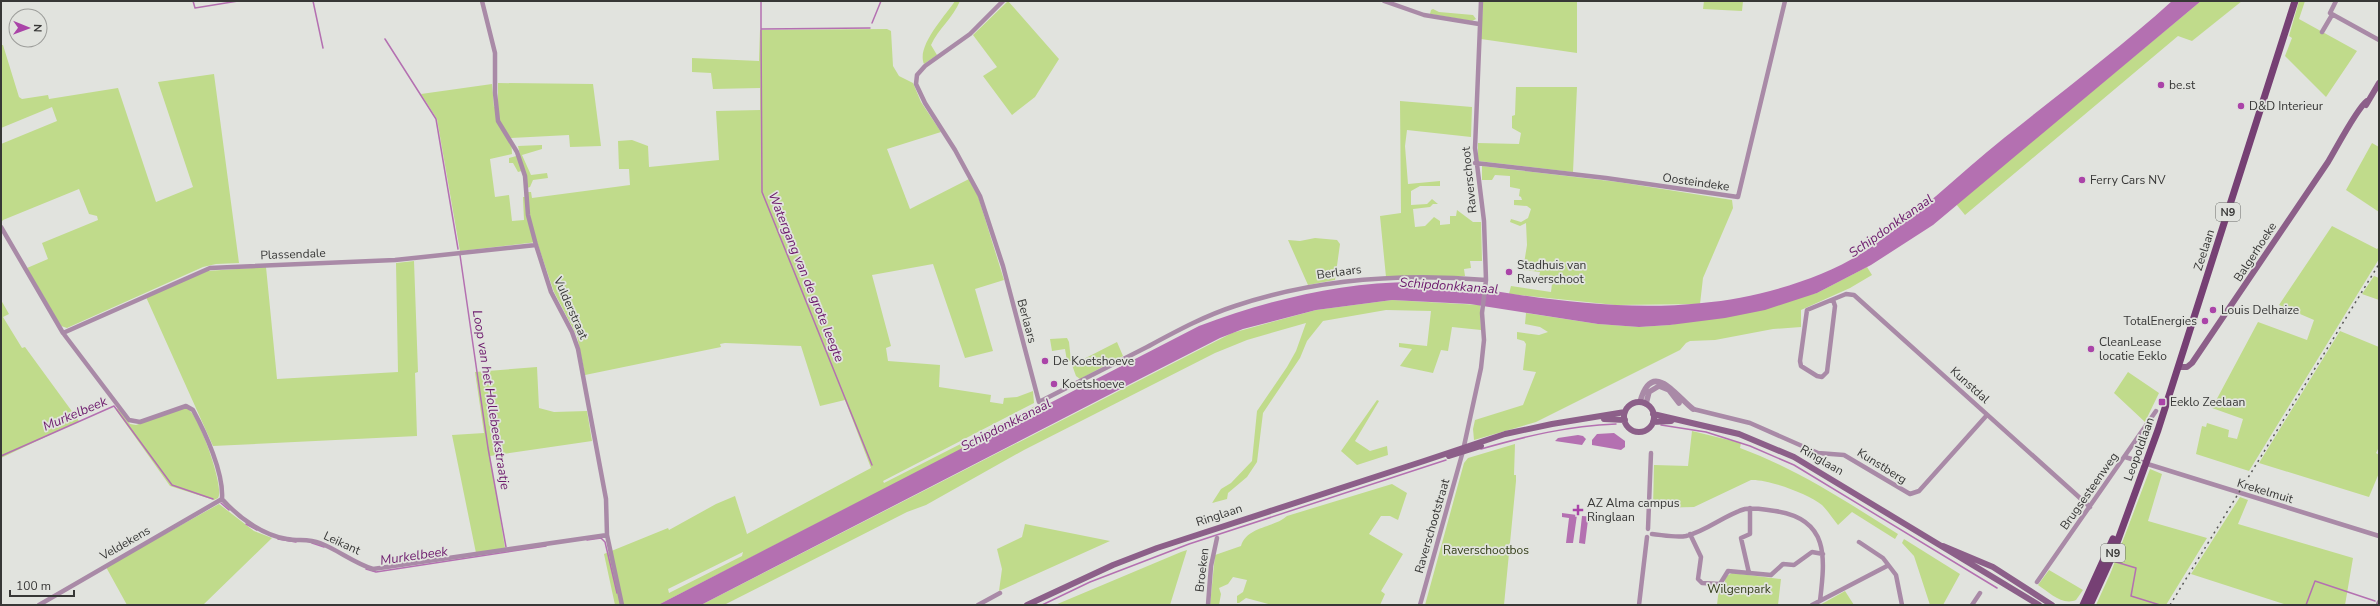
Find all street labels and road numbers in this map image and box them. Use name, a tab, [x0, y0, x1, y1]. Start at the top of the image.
street label: Raverschoot	[1457, 145, 1480, 214]
street label: Oosteindeke	[1662, 169, 1730, 195]
road number: N9	[2216, 203, 2240, 221]
street label: Balgerhoeke	[2230, 219, 2280, 285]
street label: Zeelaan	[2190, 227, 2218, 273]
street label: Plassendale	[260, 245, 326, 263]
street label: Berlaars	[1316, 261, 1363, 283]
street label: Vulderstraat	[550, 273, 592, 342]
street label: Berlaars	[1013, 297, 1041, 345]
street label: Kunstdal	[1947, 363, 1993, 407]
street label: Leopoldlaan	[2120, 415, 2158, 483]
street label: Ringlaan	[1797, 441, 1847, 479]
street label: Kunstberg	[1854, 445, 1910, 487]
street label: Brugsesteenweg	[2056, 449, 2122, 533]
street label: Krekelmuit	[2235, 475, 2296, 507]
street label: Raverschootstraat	[1411, 476, 1453, 575]
street label: Ringlaan	[1194, 500, 1244, 530]
street label: Veldekens	[96, 522, 153, 564]
street label: Leikant	[321, 528, 364, 559]
road number: N9	[2101, 544, 2125, 562]
street label: Broeken	[1191, 547, 1213, 593]

